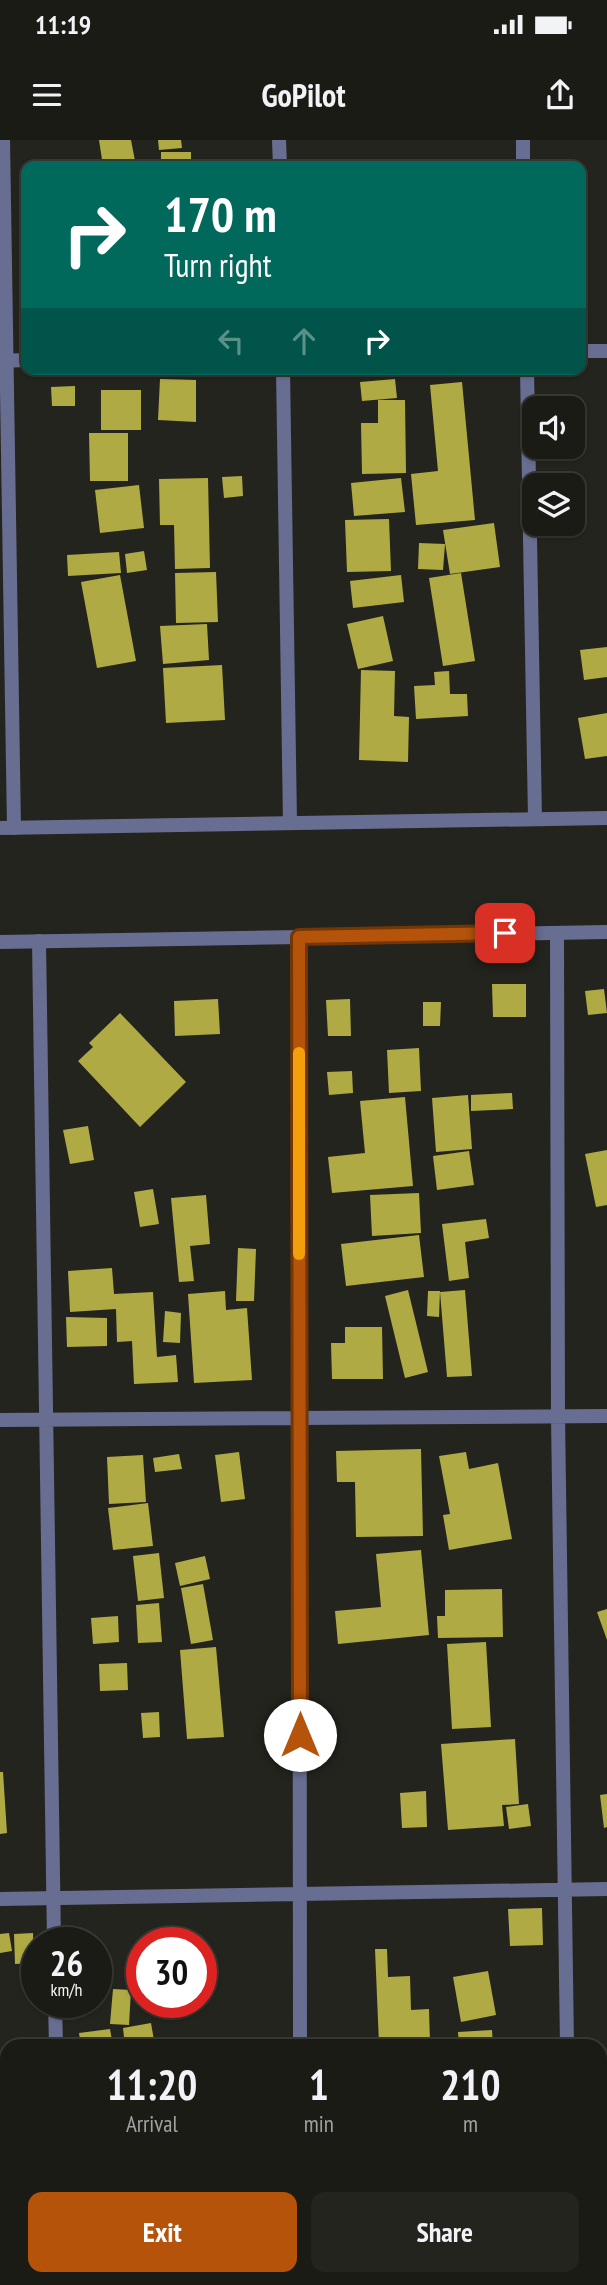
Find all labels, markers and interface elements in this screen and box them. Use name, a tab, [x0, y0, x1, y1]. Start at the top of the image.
text: 11:19	[35, 8, 91, 41]
text: GoPilot	[261, 74, 346, 116]
icon: menu	[28, 76, 66, 114]
icon: share	[541, 76, 579, 114]
text: 170 m	[164, 182, 277, 246]
icon: right	[49, 189, 140, 280]
text: Turn right	[164, 244, 272, 286]
icon: left	[212, 322, 250, 360]
icon: ahead	[285, 322, 323, 360]
icon: right	[358, 322, 396, 360]
map controls	[522, 396, 585, 536]
button: sound	[522, 396, 585, 459]
button: layers	[522, 473, 585, 536]
pin	[475, 903, 535, 963]
icon: arrive	[486, 914, 524, 952]
position arrow	[263, 1698, 337, 1772]
speed limit sign: 30	[126, 1927, 217, 2018]
text: 26	[50, 1940, 83, 1986]
text: km/h	[51, 1978, 82, 2001]
text: 11:20	[106, 2057, 197, 2112]
text: 1	[309, 2057, 329, 2112]
text: 210	[440, 2057, 501, 2112]
text: Arrival	[126, 2109, 178, 2138]
text: min	[304, 2109, 334, 2138]
text: m	[463, 2109, 478, 2138]
button: Exit	[28, 2192, 297, 2272]
button: Share	[311, 2192, 579, 2272]

